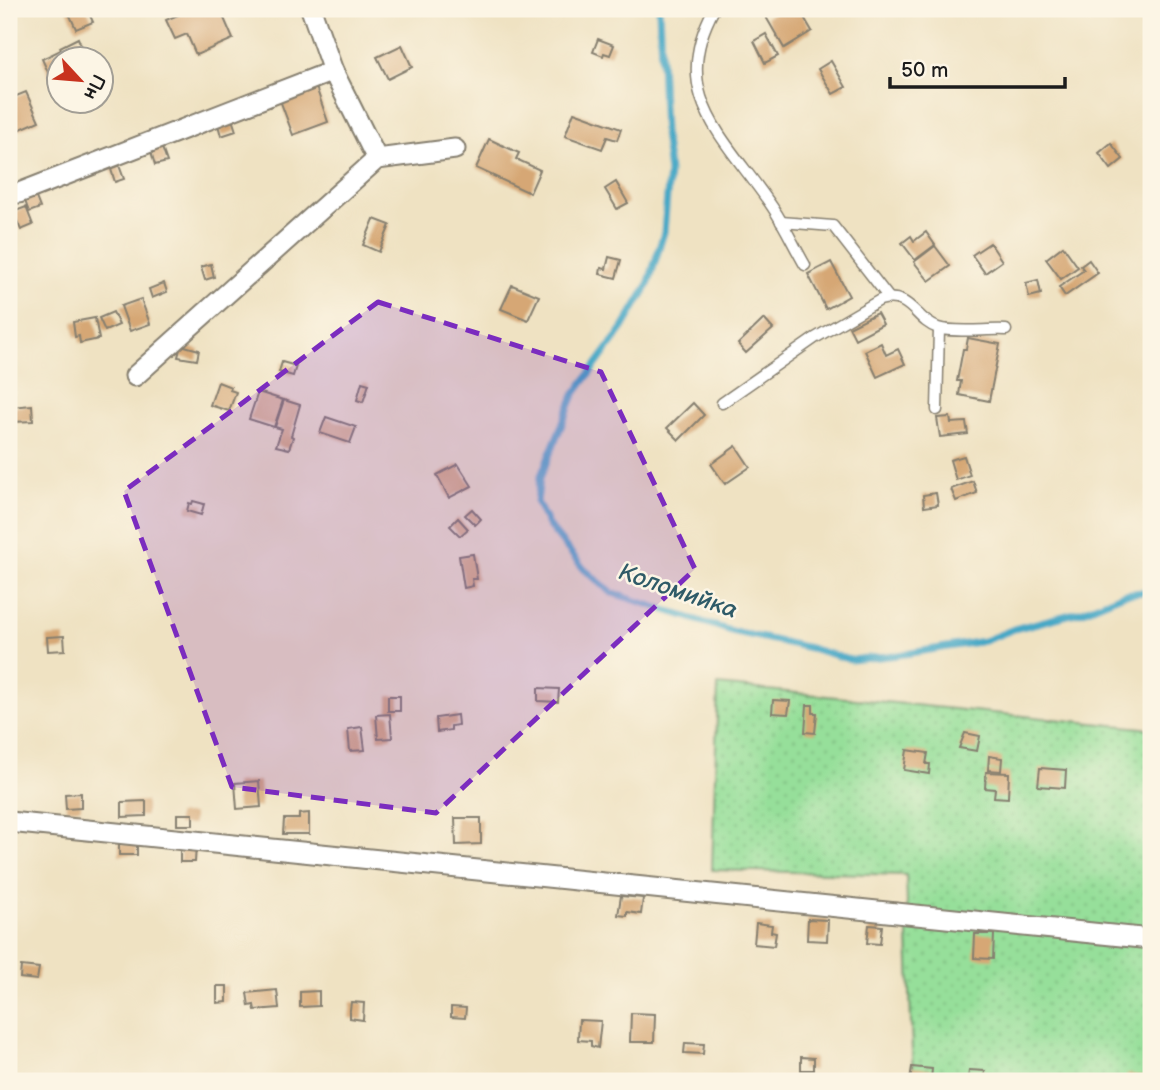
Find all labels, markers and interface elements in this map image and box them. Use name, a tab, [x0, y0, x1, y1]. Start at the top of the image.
north arrow	[46, 46, 116, 116]
scale bar	[890, 46, 1066, 90]
text: 50 m	[901, 58, 948, 83]
text: Пн	[78, 70, 110, 103]
water label: Коломийка	[615, 557, 741, 625]

